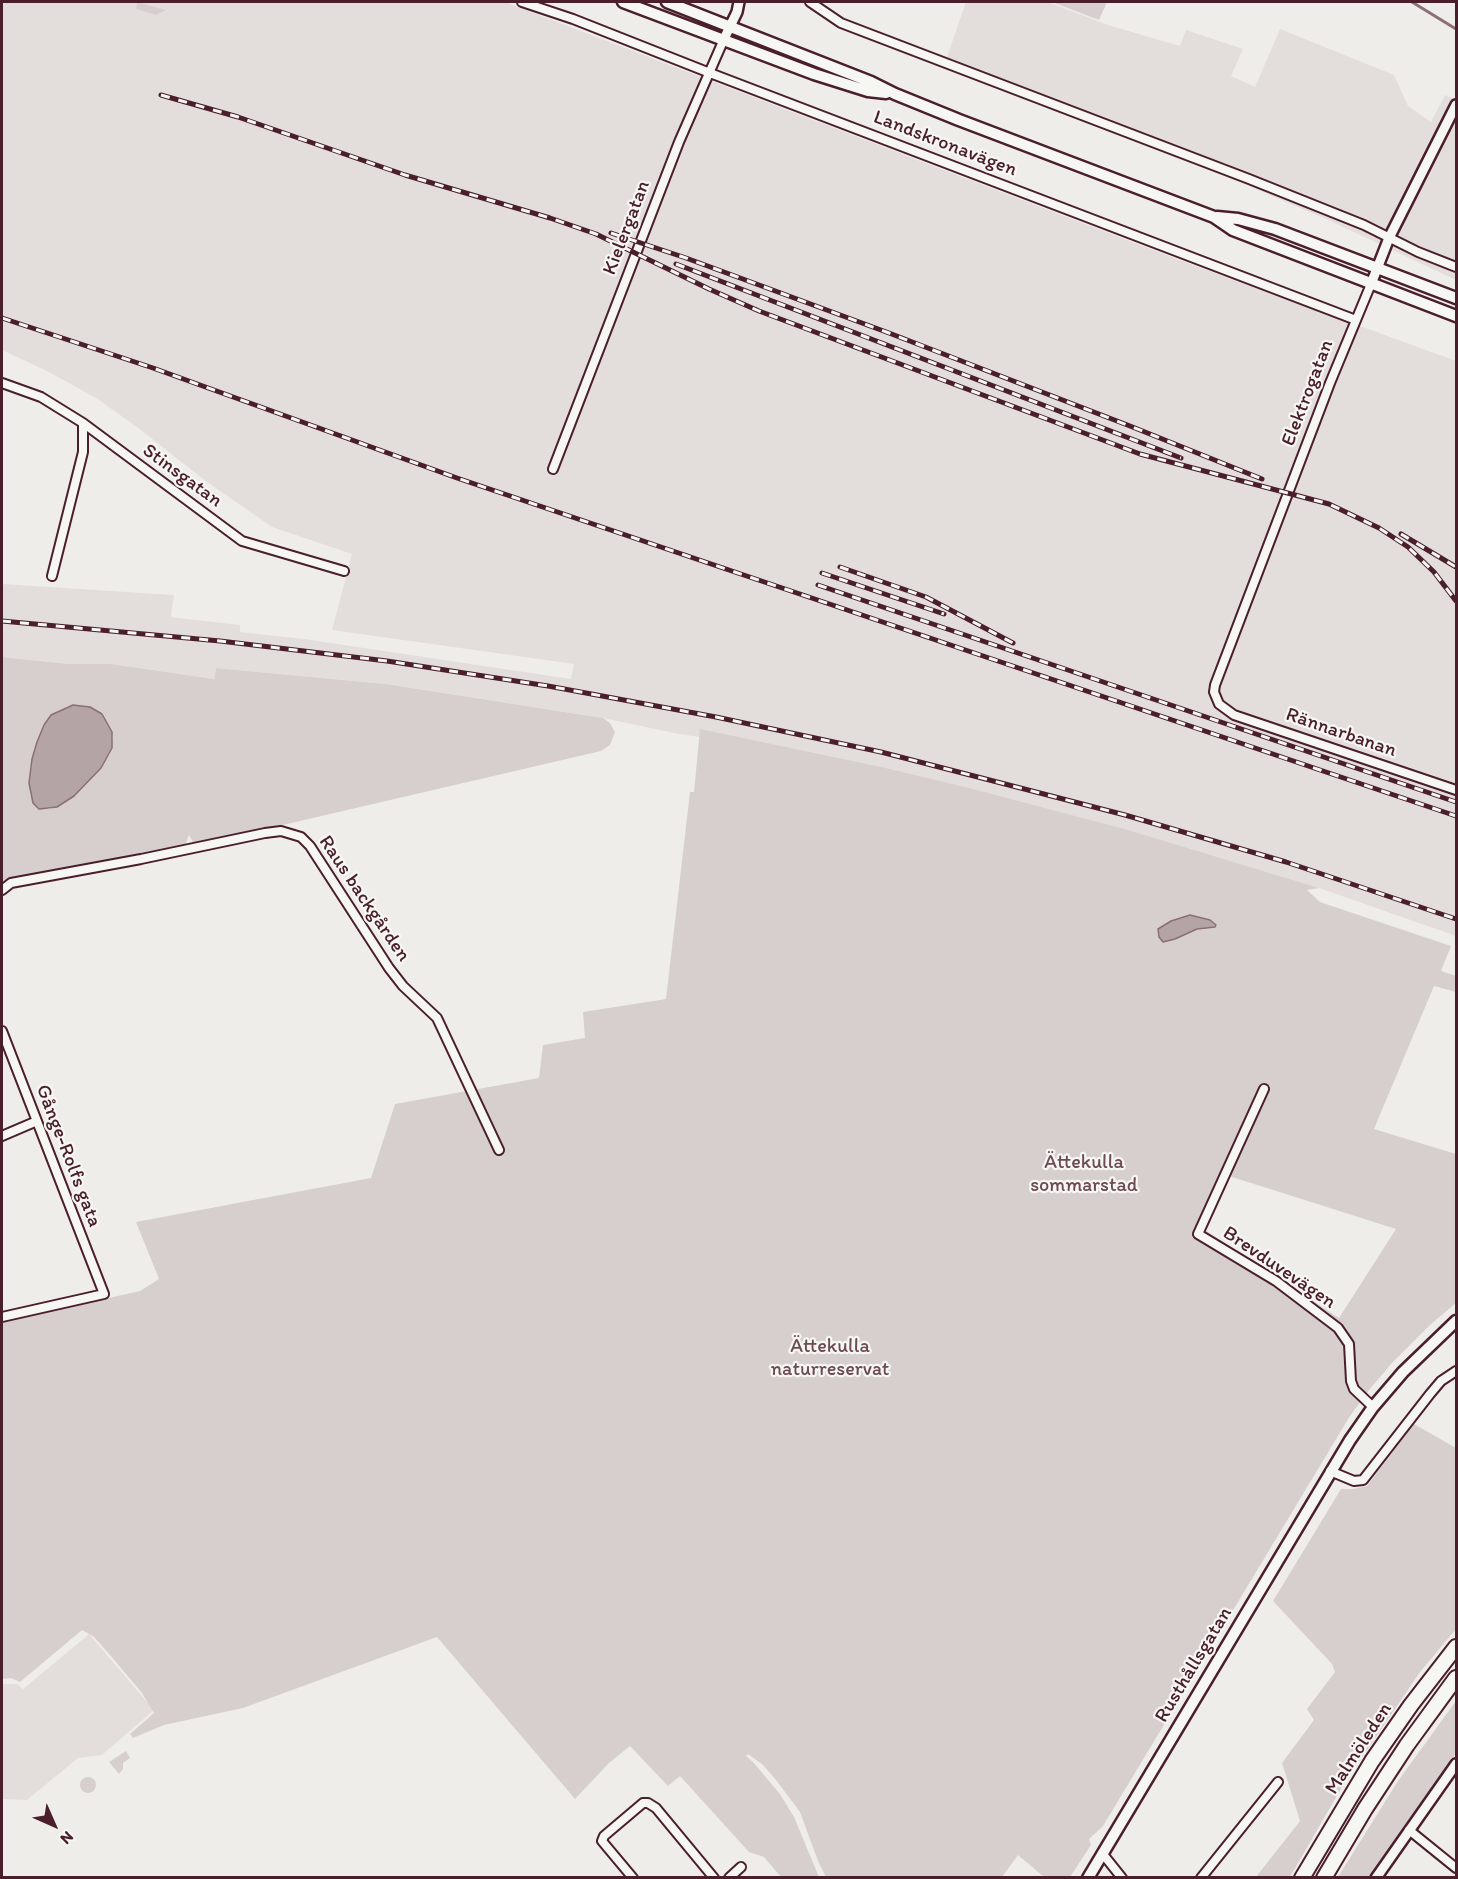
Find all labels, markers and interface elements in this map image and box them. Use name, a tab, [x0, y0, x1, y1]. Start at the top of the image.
street label: Landskronavägen	[870, 106, 1020, 182]
street label: Kielergatan	[598, 178, 656, 278]
street label: Elektrogatan	[1277, 336, 1339, 450]
street label: Stinsgatan	[137, 439, 227, 513]
street label: Rännarbanan	[1283, 703, 1399, 763]
street label: Raus backgården	[313, 831, 415, 967]
street label: Gånge-Rolfs gata	[30, 1081, 106, 1231]
park label: Ättekulla sommarstad	[1030, 1151, 1138, 1198]
street label: Brevduvevägen	[1218, 1221, 1340, 1315]
park label: Ättekulla naturreservat	[771, 1335, 889, 1382]
street label: Rusthållsgatan	[1150, 1603, 1238, 1727]
street label: Malmöleden	[1320, 1699, 1398, 1799]
north arrow	[24, 1795, 84, 1855]
text: N	[57, 1828, 78, 1849]

